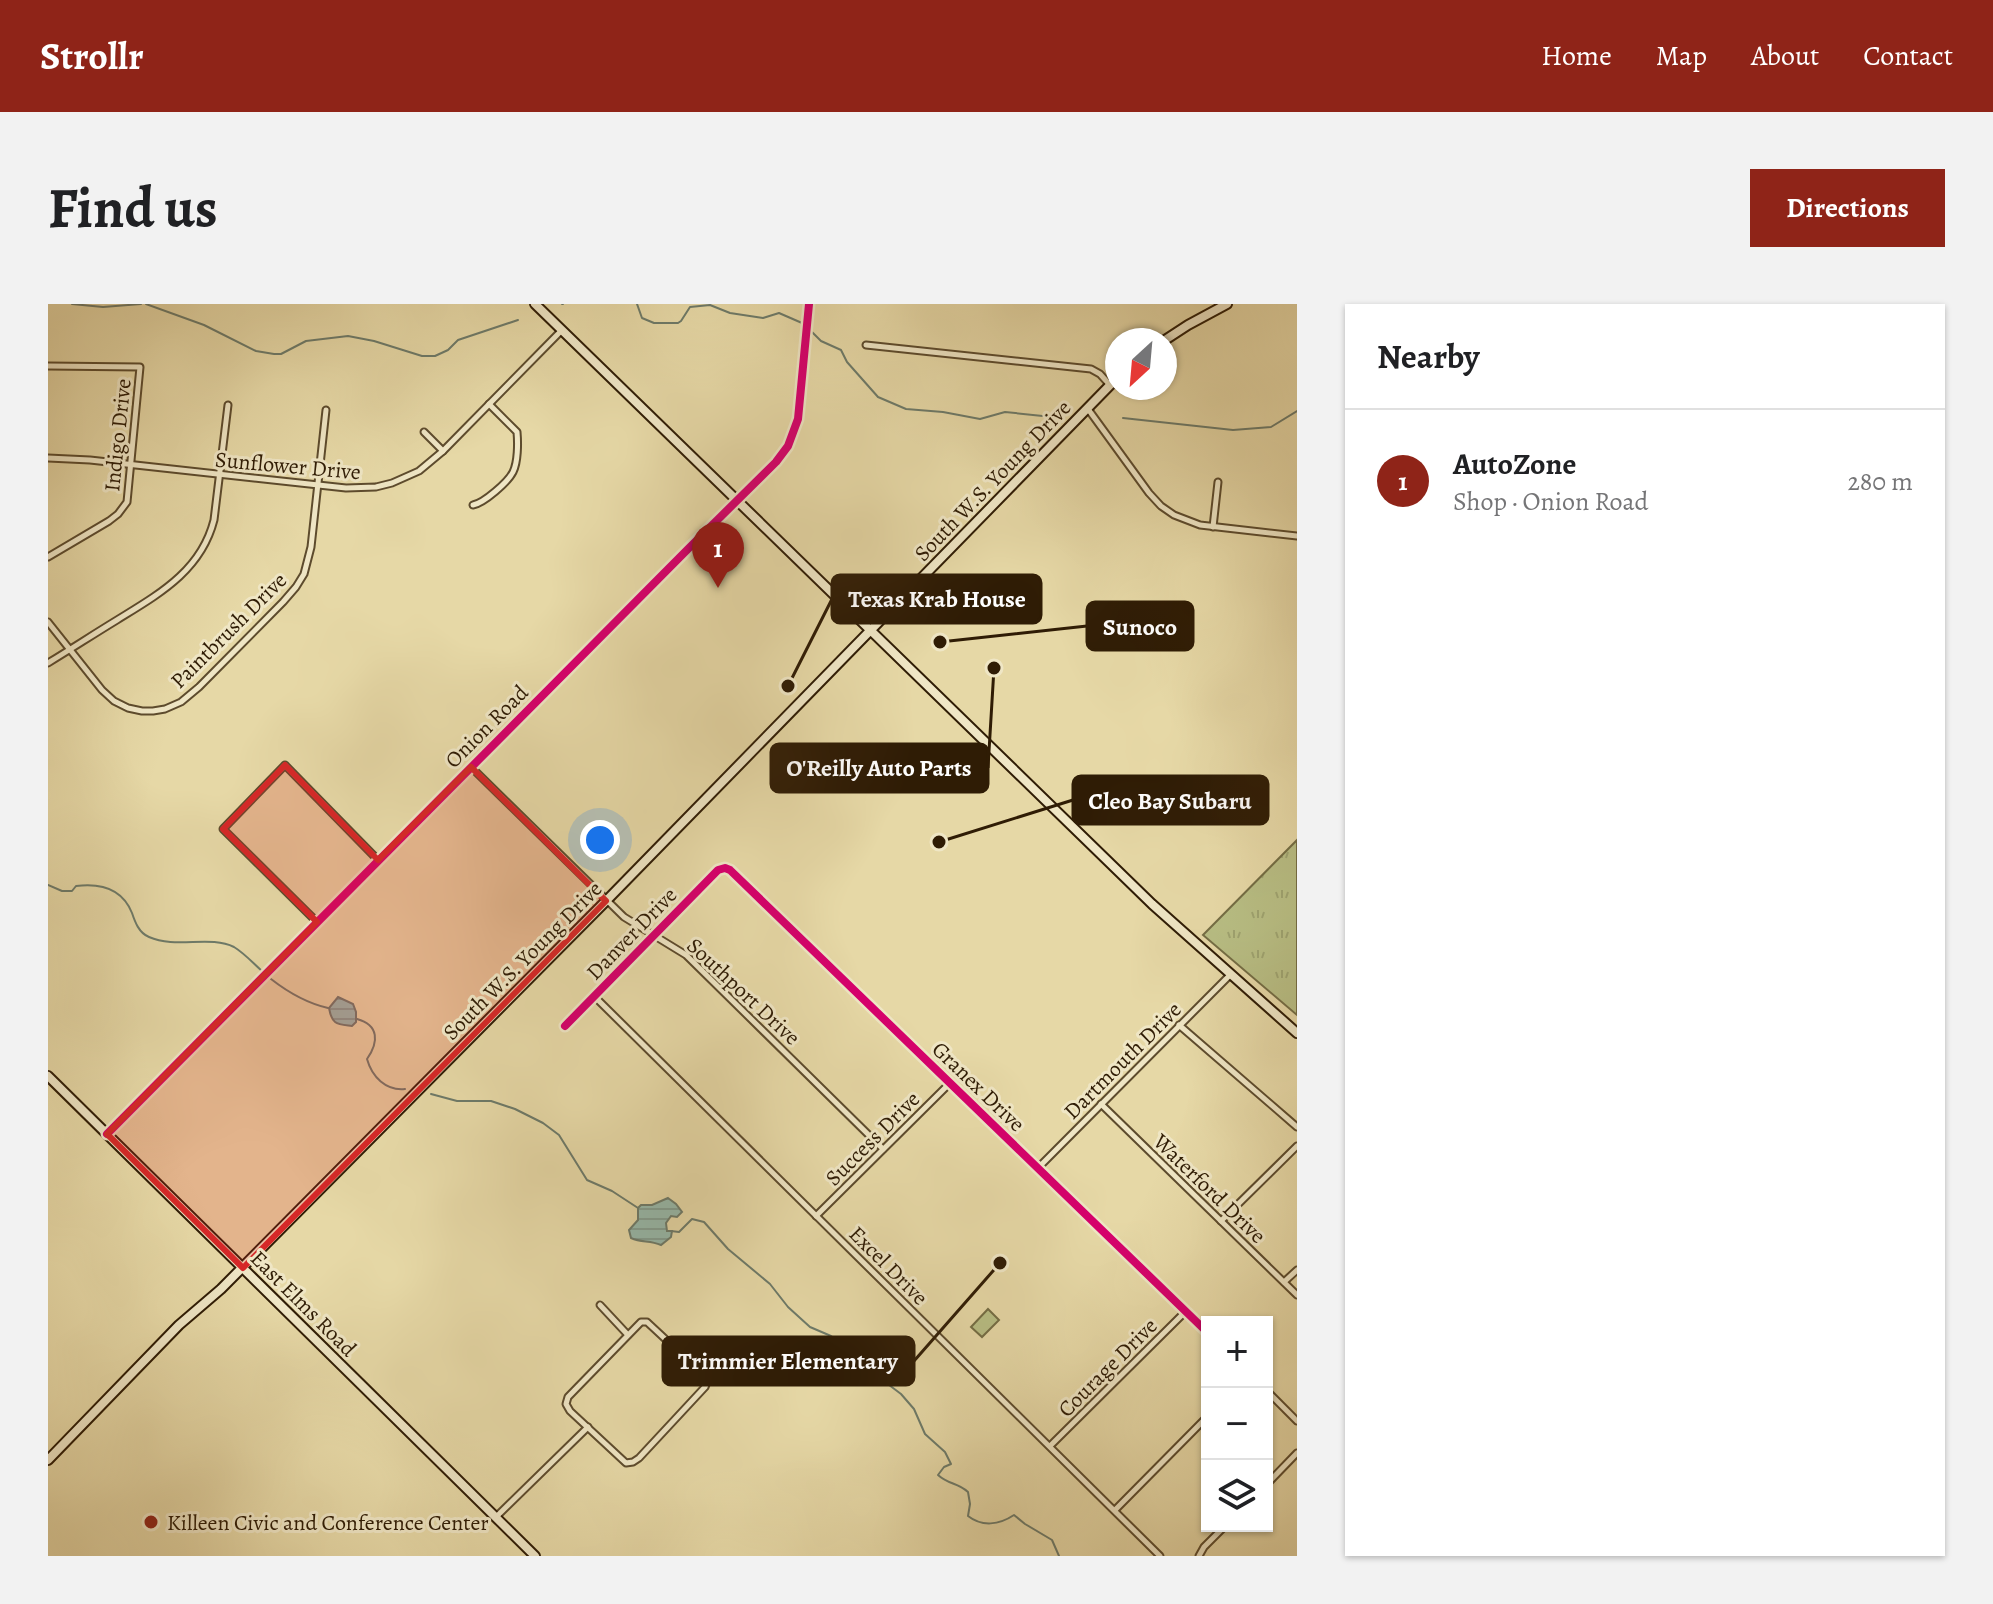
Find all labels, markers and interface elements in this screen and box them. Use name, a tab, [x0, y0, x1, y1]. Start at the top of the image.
text: Strollr	[40, 30, 144, 82]
text: Home	[1541, 37, 1612, 75]
text: Map	[1656, 37, 1707, 75]
text: About	[1751, 37, 1819, 75]
text: Contact	[1863, 37, 1953, 75]
button: Directions	[1750, 169, 1945, 247]
text: Find us	[48, 170, 218, 246]
north arrow	[1105, 328, 1177, 400]
text: Nearby	[1377, 333, 1480, 380]
street label: Indigo Drive	[97, 377, 139, 493]
street label: South W.S. Young Drive	[908, 393, 1078, 568]
text: AutoZone	[1453, 444, 1576, 484]
street label: Sunflower Drive	[214, 445, 362, 487]
text: 1	[1398, 464, 1408, 499]
text: 280 m	[1847, 464, 1913, 499]
text: Shop · Onion Road	[1453, 484, 1649, 519]
pin: 1	[692, 522, 744, 588]
street label: Paintbrush Drive	[164, 566, 294, 696]
callout: Texas Krab House	[832, 575, 1041, 623]
text: Texas Krab House	[848, 583, 1026, 615]
callout: Sunoco	[1087, 602, 1193, 650]
text: Sunoco	[1103, 611, 1177, 643]
street label: Onion Road	[438, 678, 535, 775]
callout: O'Reilly Auto Parts	[771, 744, 988, 792]
text: O'Reilly Auto Parts	[786, 752, 972, 784]
callout: Cleo Bay Subaru	[1073, 776, 1268, 824]
text: Cleo Bay Subaru	[1088, 785, 1253, 817]
your location	[580, 820, 620, 860]
street label: South W.S. Young Drive	[436, 874, 609, 1047]
street label: Danver Drive	[580, 881, 684, 987]
street label: Southport Drive	[680, 931, 807, 1052]
street label: Dartmouth Drive	[1057, 995, 1188, 1126]
street label: Granex Drive	[925, 1035, 1031, 1139]
street label: Success Drive	[819, 1085, 927, 1193]
street label: Waterford Drive	[1146, 1126, 1272, 1250]
street label: Excel Drive	[842, 1219, 935, 1312]
street label: East Elms Road	[244, 1244, 363, 1364]
street label: Courage Drive	[1051, 1311, 1164, 1424]
map controls	[1201, 1316, 1273, 1532]
button: +	[1201, 1316, 1273, 1388]
callout: Trimmier Elementary	[663, 1337, 914, 1385]
text: Trimmier Elementary	[678, 1345, 899, 1377]
button: −	[1201, 1388, 1273, 1460]
button: layers	[1201, 1460, 1273, 1532]
place label: Killeen Civic and Conference Center	[167, 1508, 489, 1538]
marker: Killeen Civic and Conference Center	[142, 1513, 160, 1531]

